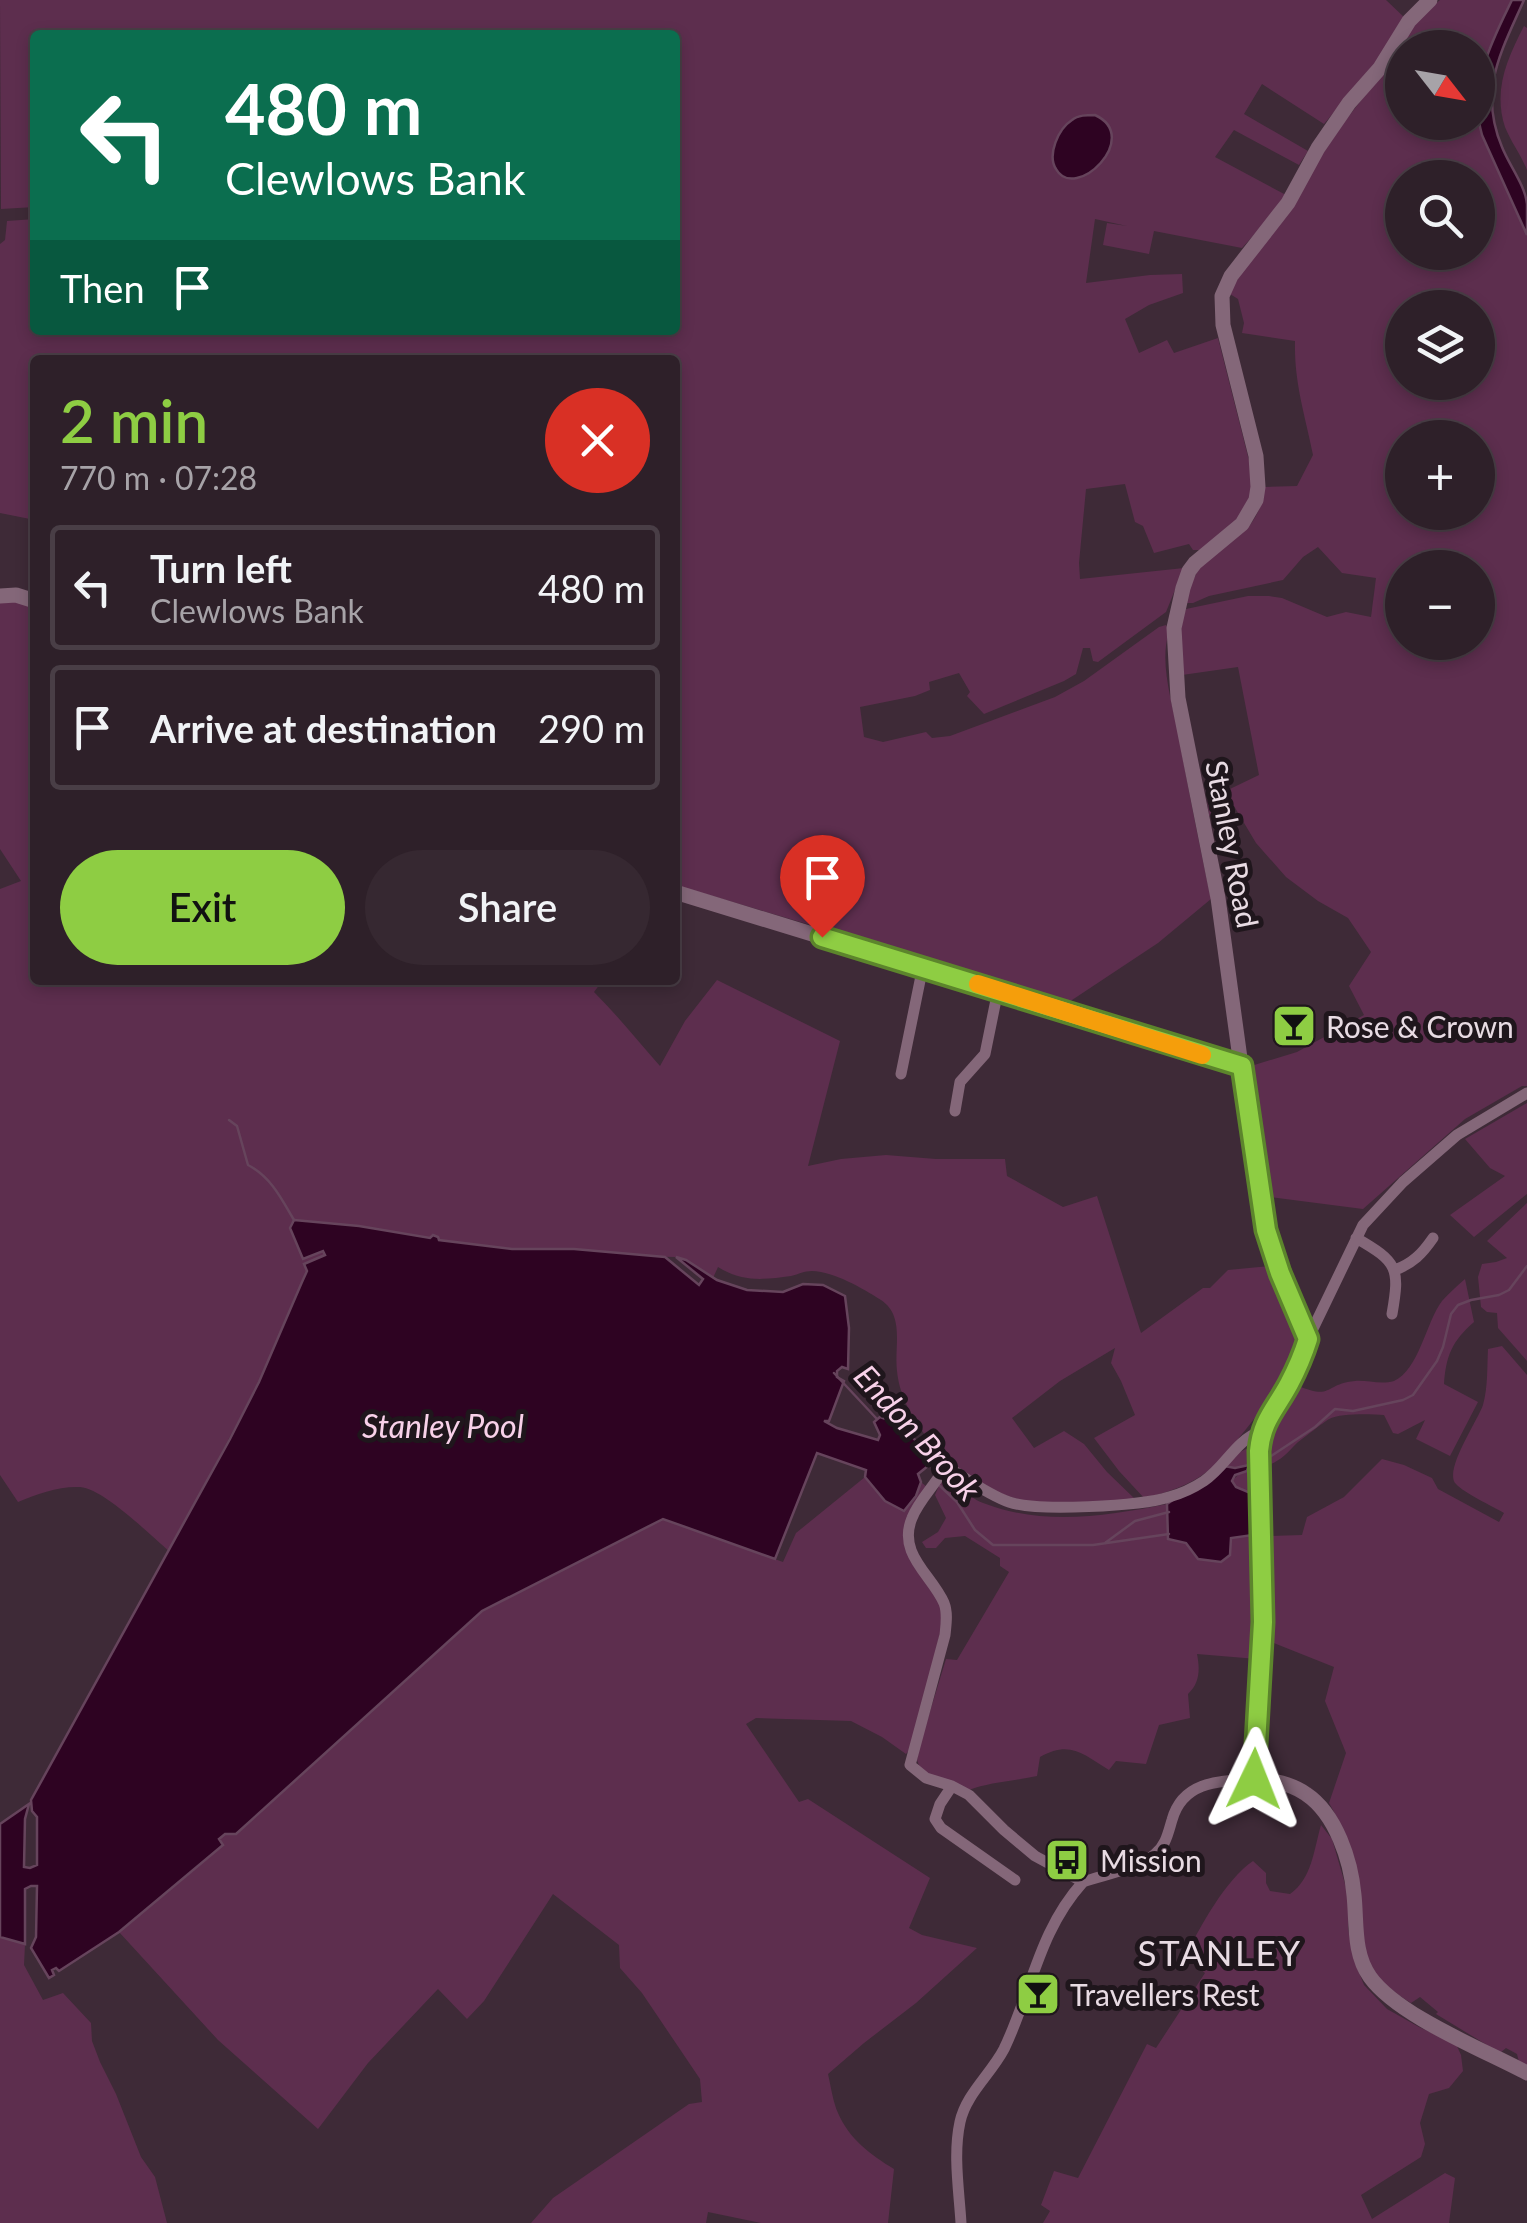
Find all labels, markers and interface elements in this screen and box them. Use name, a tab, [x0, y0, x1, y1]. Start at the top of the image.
north arrow	[1385, 30, 1495, 140]
map controls	[1385, 30, 1495, 660]
text: 480 m	[225, 66, 422, 150]
icon: left	[60, 70, 190, 200]
text: Clewlows Bank	[225, 151, 526, 205]
button: search	[1385, 160, 1495, 270]
icon: arrive	[165, 260, 220, 315]
text: Then	[60, 265, 145, 311]
button: layers	[1385, 290, 1495, 400]
text: 2 min	[60, 384, 208, 456]
button: close	[545, 388, 650, 493]
button: +	[1385, 420, 1495, 530]
text: 770 m · 07:28	[60, 458, 257, 497]
text: Turn left	[150, 545, 292, 591]
button: −	[1385, 550, 1495, 660]
icon: left	[65, 560, 120, 615]
text: 480 m	[538, 565, 645, 611]
text: Clewlows Bank	[150, 591, 364, 630]
icon: arrive	[65, 700, 120, 755]
text: Arrive at destination	[150, 705, 497, 751]
text: 290 m	[538, 705, 645, 751]
street label: Stanley Road	[1199, 757, 1267, 931]
pin	[780, 835, 865, 938]
button: Exit	[60, 850, 345, 965]
button: Share	[365, 850, 650, 965]
icon: arrive	[795, 850, 850, 905]
bar icon: Rose & Crown	[1271, 1003, 1317, 1049]
place label: Rose & Crown	[1326, 1008, 1514, 1044]
water label: Endon Brook	[847, 1356, 990, 1509]
water label: Stanley Pool	[362, 1406, 524, 1445]
position arrow	[1202, 1727, 1306, 1831]
bus stop icon: Mission	[1044, 1837, 1090, 1883]
place label: Mission	[1100, 1842, 1202, 1878]
district label: STANLEY	[1137, 1931, 1303, 1973]
bar icon: Travellers Rest	[1015, 1971, 1061, 2017]
place label: Travellers Rest	[1070, 1976, 1260, 2012]

